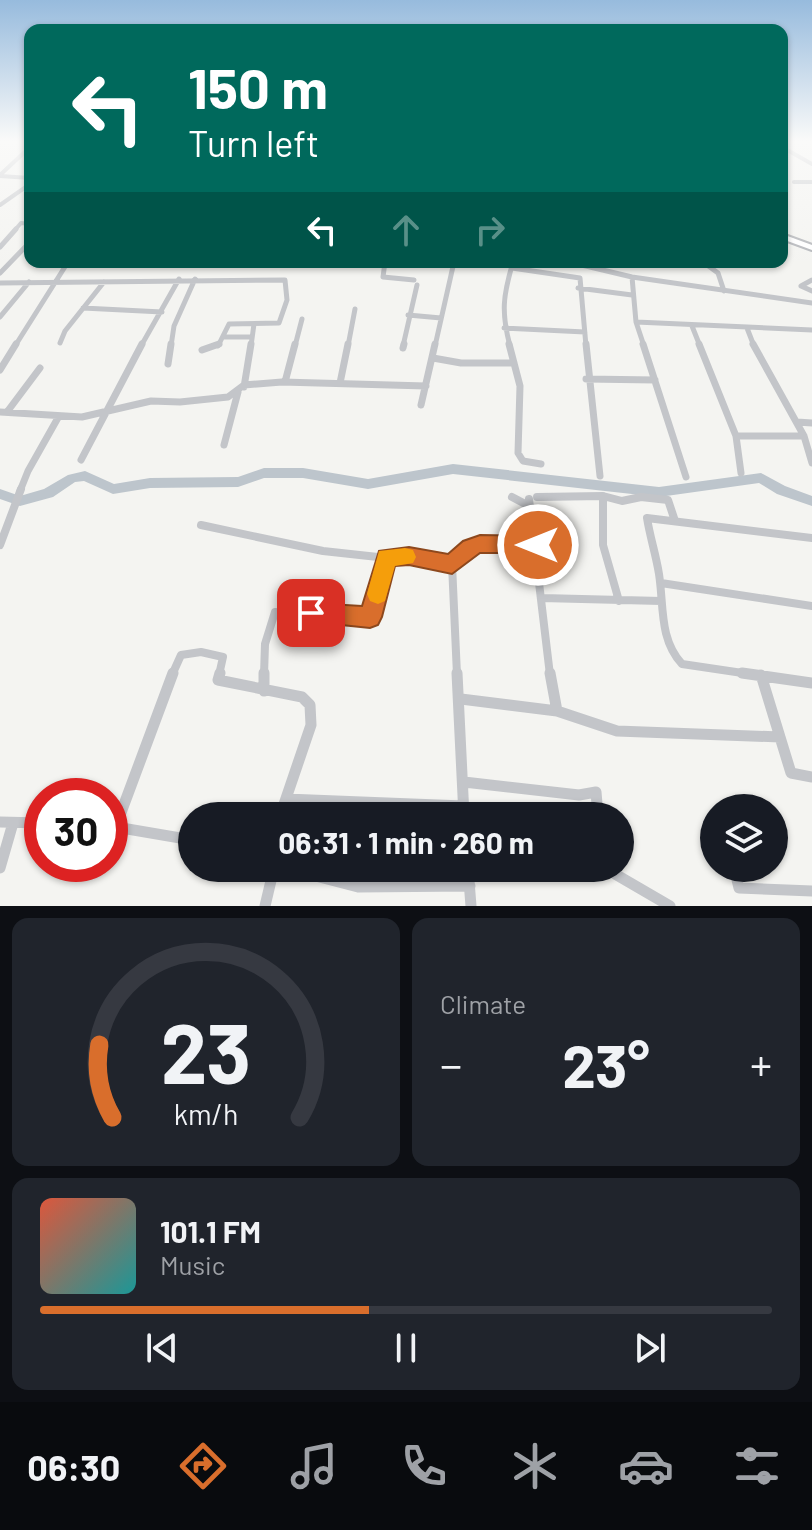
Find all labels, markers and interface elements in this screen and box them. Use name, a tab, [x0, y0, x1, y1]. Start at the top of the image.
text: 150 m	[188, 53, 328, 120]
icon: left	[56, 56, 160, 160]
text: Turn left	[188, 121, 319, 164]
icon: left	[300, 208, 344, 252]
icon: ahead	[384, 208, 428, 252]
icon: right	[468, 208, 512, 252]
position arrow	[496, 503, 580, 587]
pin	[277, 579, 345, 647]
icon: arrive	[289, 591, 333, 635]
speed limit sign: 30	[24, 778, 128, 882]
map controls	[700, 794, 788, 882]
button: layers	[700, 794, 788, 882]
text: 06:31 · 1 min · 260 m	[278, 824, 534, 860]
text: Climate	[440, 988, 526, 1019]
text: 23	[161, 1001, 251, 1101]
text: 23°	[562, 1028, 650, 1100]
text: −	[440, 1037, 462, 1090]
text: +	[750, 1037, 772, 1090]
text: km/h	[174, 1096, 238, 1131]
text: 101.1 FM	[160, 1213, 261, 1249]
text: Music	[160, 1249, 225, 1280]
icon: previous	[140, 1326, 184, 1370]
icon: pause	[384, 1326, 428, 1370]
icon: next	[628, 1326, 672, 1370]
icon: directions	[175, 1438, 231, 1494]
icon: music	[286, 1438, 342, 1494]
icon: phone	[396, 1438, 452, 1494]
icon: climate	[507, 1438, 563, 1494]
icon: car	[618, 1438, 674, 1494]
icon: filters	[729, 1438, 785, 1494]
text: 06:30	[27, 1445, 120, 1488]

